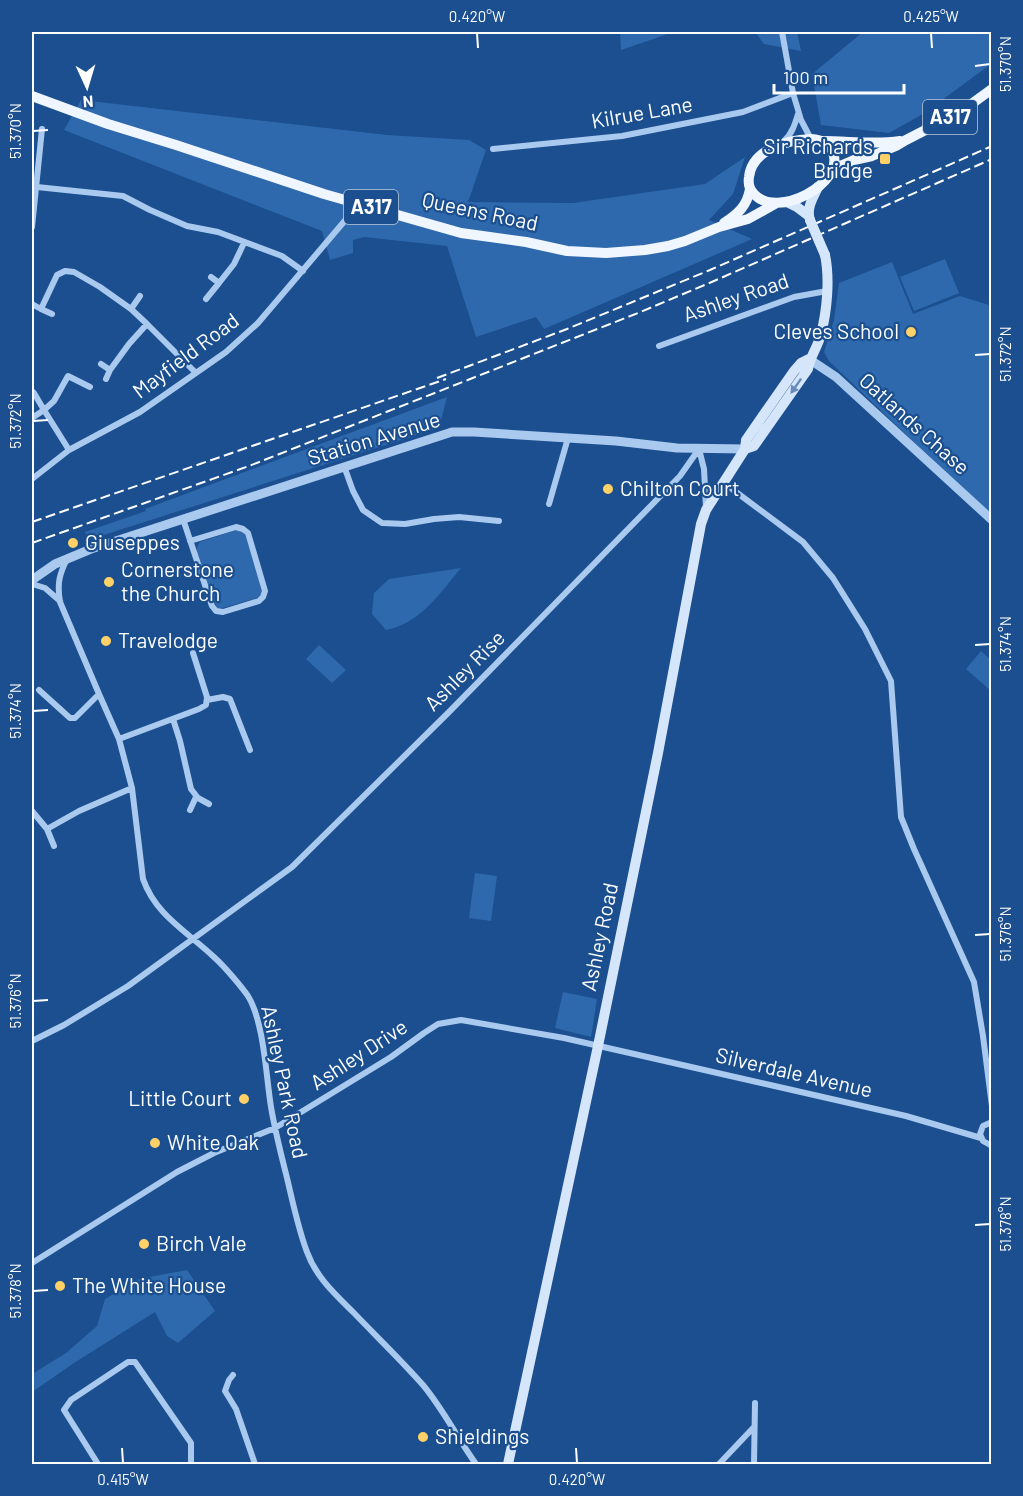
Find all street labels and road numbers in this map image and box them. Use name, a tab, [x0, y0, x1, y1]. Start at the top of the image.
street label: Kilrue Lane	[589, 90, 694, 133]
road number: A317	[923, 100, 977, 134]
street label: Queens Road	[420, 186, 541, 235]
road number: A317	[344, 190, 398, 224]
street label: Ashley Road	[679, 267, 792, 326]
street label: Mayfield Road	[127, 307, 243, 403]
street label: Oatlands Chase	[855, 367, 975, 479]
street label: Station Avenue	[304, 406, 443, 470]
street label: Ashley Rise	[419, 625, 509, 715]
street label: Ashley Road	[575, 880, 622, 993]
street label: Ashley Park Road	[257, 1003, 314, 1160]
street label: Ashley Drive	[305, 1013, 411, 1094]
street label: Silverdale Avenue	[714, 1041, 875, 1102]

